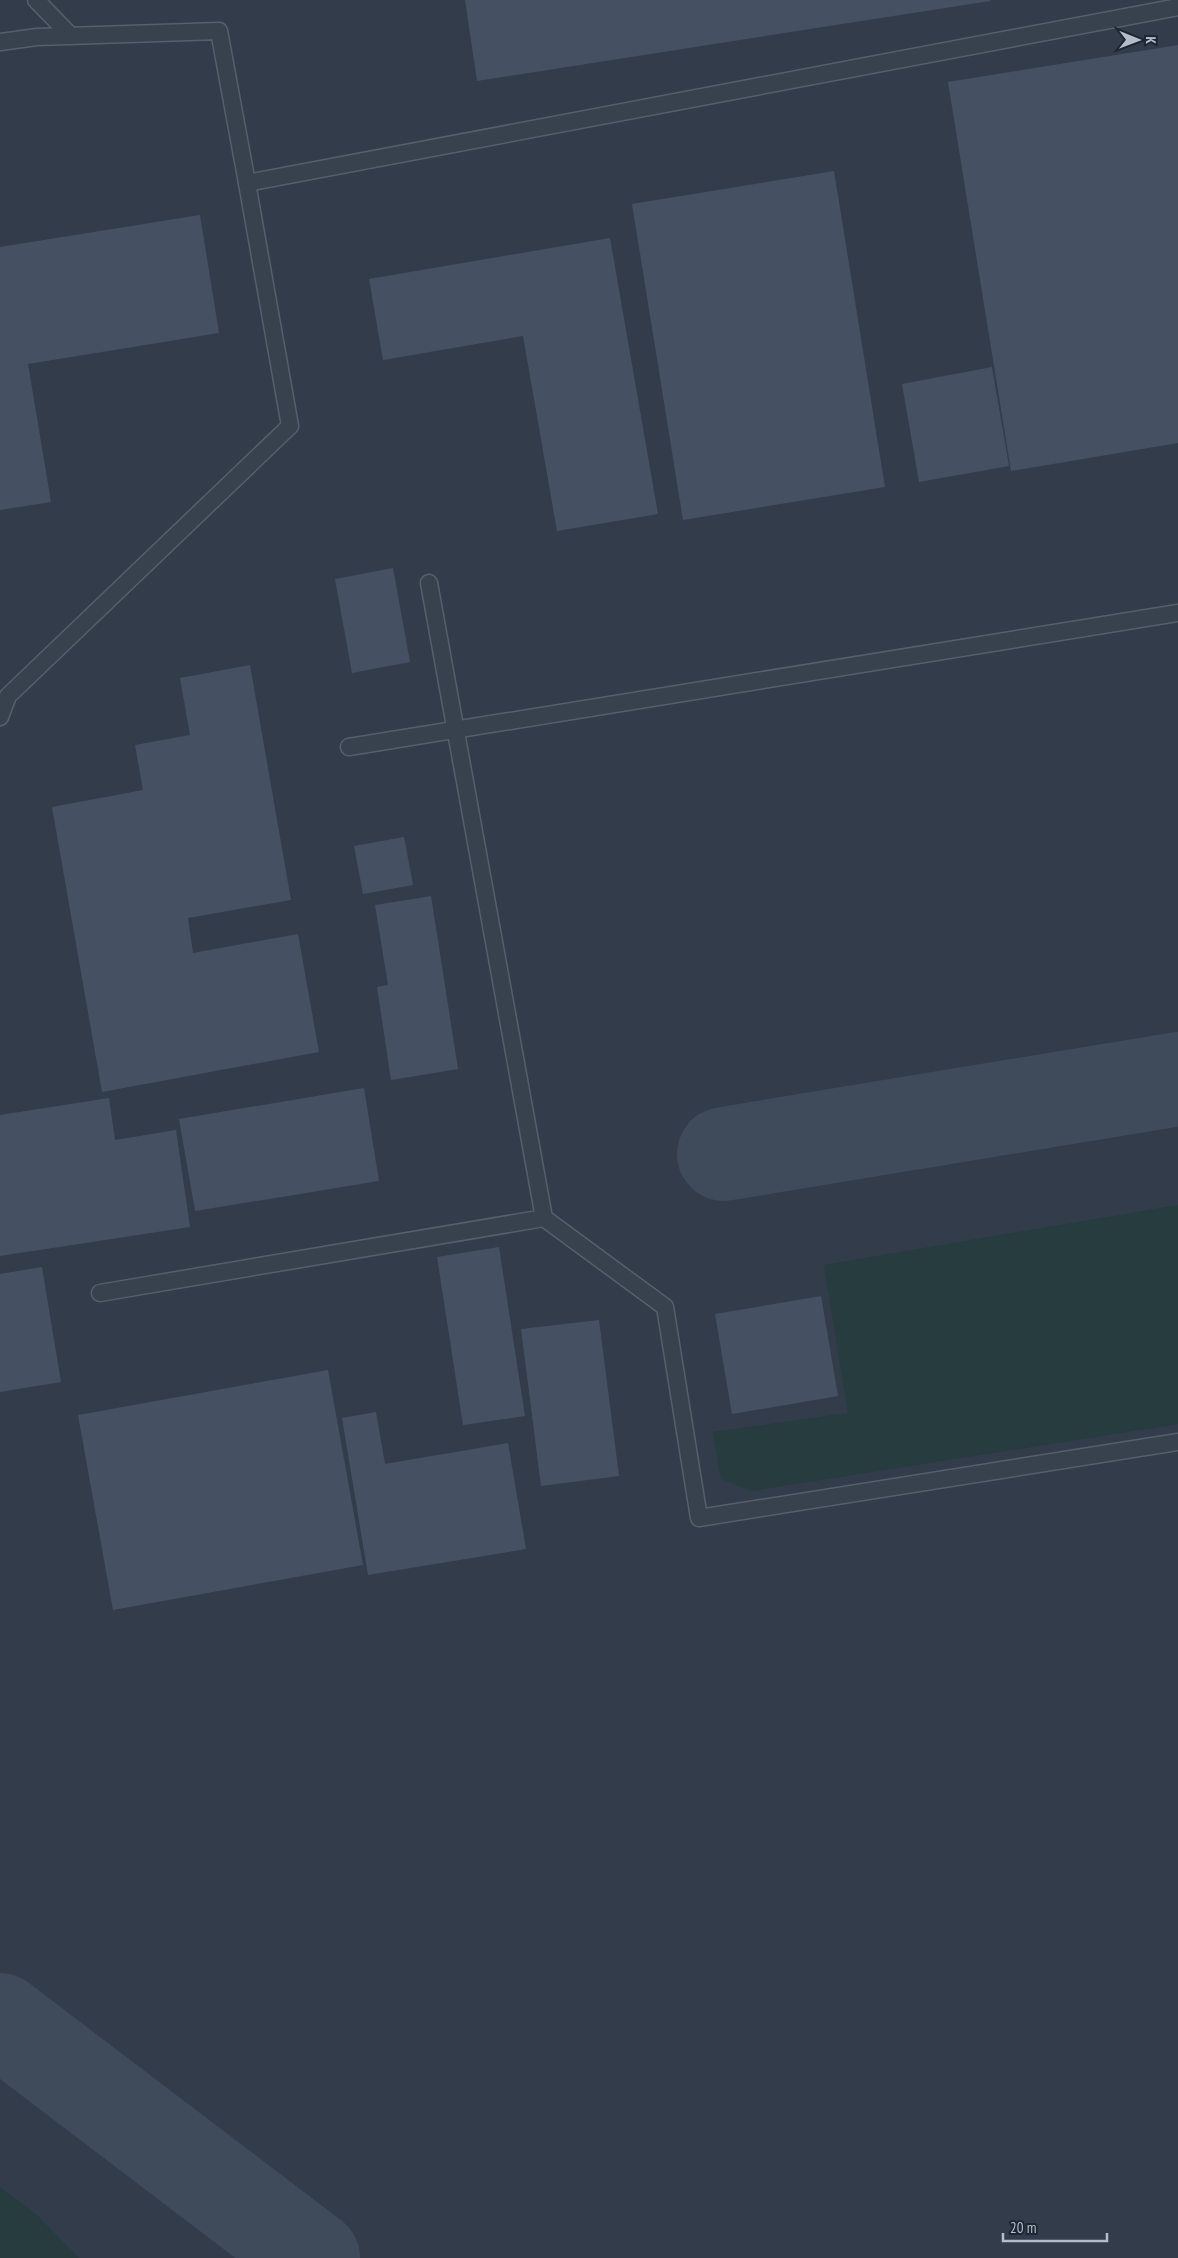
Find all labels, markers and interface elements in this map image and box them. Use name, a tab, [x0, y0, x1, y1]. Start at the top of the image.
north arrow	[1113, 15, 1163, 65]
text: K	[1142, 36, 1160, 45]
scale bar	[1003, 2210, 1107, 2242]
text: 20 m	[1010, 2218, 1036, 2237]

